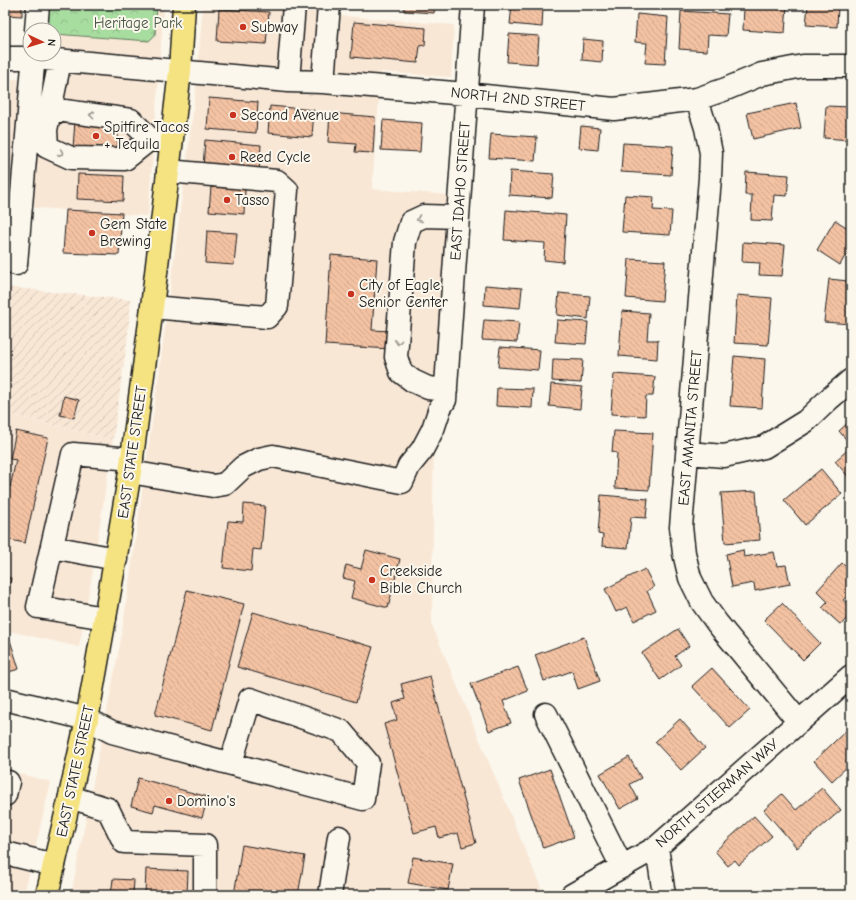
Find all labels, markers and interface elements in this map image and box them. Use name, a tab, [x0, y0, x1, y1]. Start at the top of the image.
park label: Heritage Park	[94, 14, 183, 32]
place label: Subway	[251, 18, 298, 36]
north arrow	[22, 22, 62, 62]
marker: Subway	[238, 22, 248, 32]
text: N	[45, 39, 58, 47]
street label: NORTH 2ND STREET	[450, 83, 586, 115]
place label: Second Avenue	[241, 106, 339, 124]
marker: Second Avenue	[228, 110, 238, 120]
one-way arrow	[89, 111, 95, 120]
place label: Spitfire Tacos + Tequila	[104, 118, 189, 153]
street label: EAST IDAHO STREET	[446, 121, 474, 261]
marker: Spitfire Tacos + Tequila	[91, 131, 101, 141]
one-way arrow	[56, 148, 64, 156]
place label: Reed Cycle	[240, 148, 311, 166]
marker: Reed Cycle	[227, 152, 237, 162]
place label: Tasso	[235, 191, 270, 209]
marker: Tasso	[222, 195, 232, 205]
one-way arrow	[416, 214, 423, 222]
place label: Gem State Brewing	[100, 215, 167, 250]
marker: Gem State Brewing	[87, 228, 97, 238]
place label: City of Eagle Senior Center	[359, 276, 448, 311]
marker: City of Eagle Senior Center	[346, 289, 356, 299]
one-way arrow	[393, 339, 402, 345]
street label: EAST AMANITA STREET	[674, 349, 706, 506]
street label: EAST STATE STREET	[114, 384, 150, 520]
place label: Creekside Bible Church	[380, 562, 462, 597]
marker: Creekside Bible Church	[367, 575, 377, 585]
street label: EAST STATE STREET	[52, 703, 98, 838]
street label: NORTH STIERMAN WAY	[652, 735, 782, 851]
place label: Domino's	[177, 792, 236, 810]
marker: Domino's	[164, 796, 174, 806]

